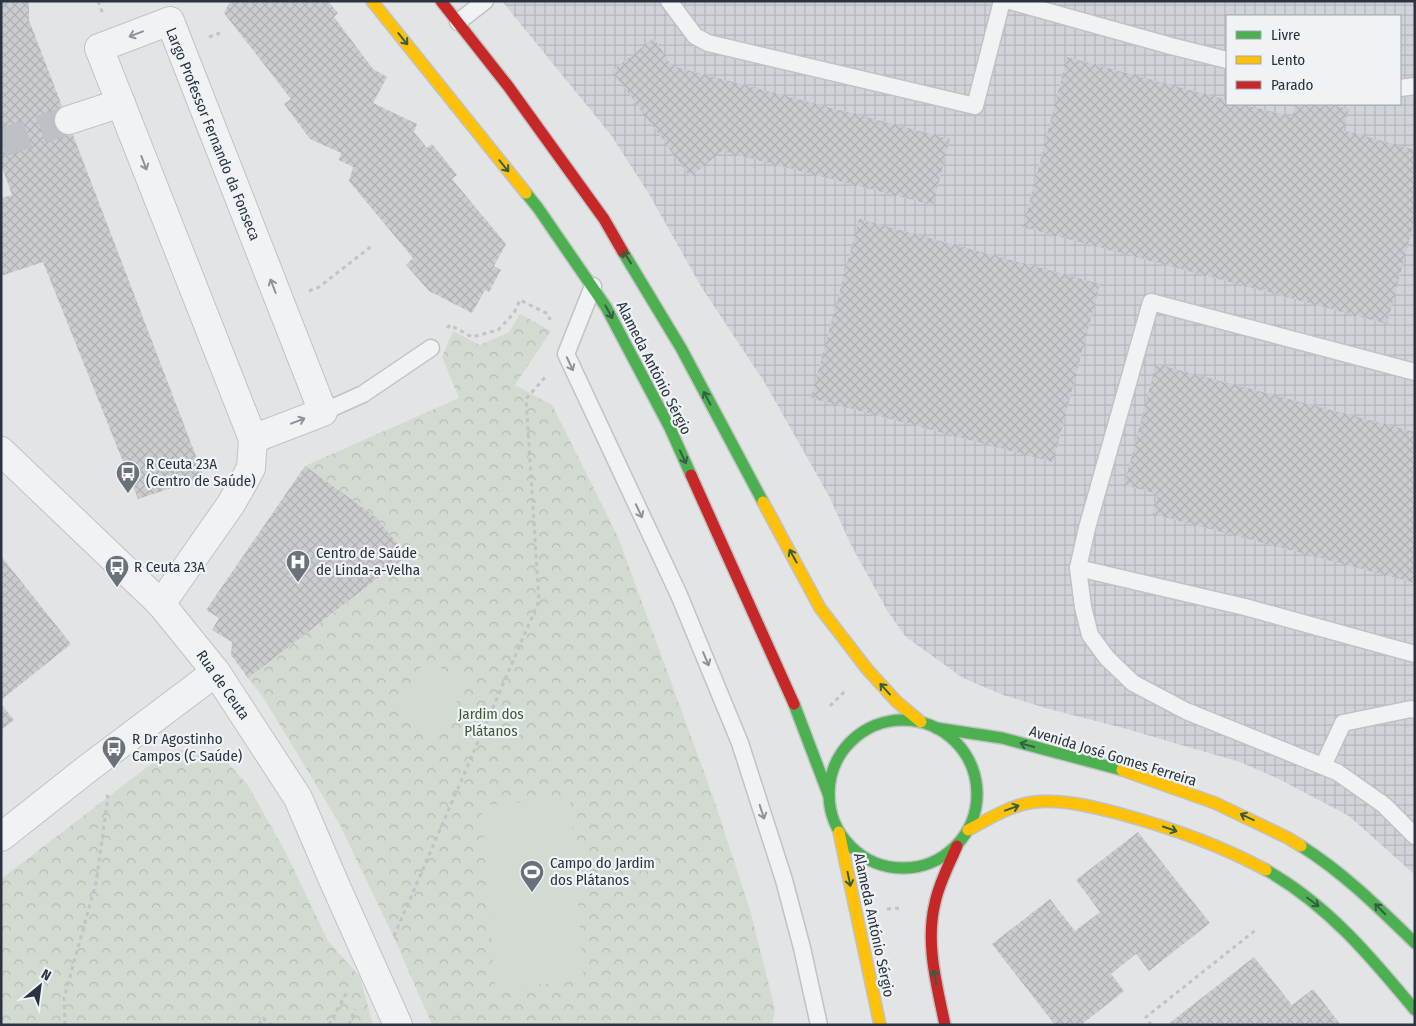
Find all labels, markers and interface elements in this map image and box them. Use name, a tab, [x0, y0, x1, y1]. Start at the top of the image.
legend	[1226, 15, 1401, 105]
street label: Largo Professor Fernando da Fonseca	[162, 25, 264, 243]
text: Livre	[1271, 26, 1300, 44]
one-way arrow	[129, 30, 144, 39]
one-way arrow	[397, 32, 408, 45]
text: Lento	[1271, 51, 1305, 69]
text: Parado	[1271, 76, 1314, 94]
one-way arrow	[140, 154, 149, 170]
one-way arrow	[499, 159, 510, 172]
one-way arrow	[622, 250, 632, 264]
one-way arrow	[268, 278, 277, 293]
street label: Alameda António Sérgio	[613, 298, 695, 438]
one-way arrow	[604, 305, 614, 320]
one-way arrow	[566, 356, 576, 371]
one-way arrow	[702, 391, 711, 406]
one-way arrow	[290, 416, 305, 425]
one-way arrow	[678, 449, 688, 464]
place label: R Ceuta 23A (Centro de Saúde)	[146, 455, 256, 490]
bus stop icon: R Ceuta 23A (Centro de Saúde)	[115, 460, 141, 494]
one-way arrow	[635, 503, 645, 518]
place label: Centro de Saúde de Linda-a-Velha	[316, 544, 420, 579]
hospital icon: Centro de Saúde de Linda-a-Velha	[285, 549, 311, 583]
one-way arrow	[788, 549, 798, 564]
bus stop icon: R Ceuta 23A	[104, 554, 130, 588]
place label: R Ceuta 23A	[134, 558, 205, 576]
street label: Rua de Ceuta	[193, 647, 253, 723]
one-way arrow	[701, 651, 711, 666]
one-way arrow	[879, 683, 891, 696]
park label: Jardim dos Plátanos	[458, 705, 524, 740]
street label: Avenida José Gomes Ferreira	[1027, 722, 1199, 790]
place label: R Dr Agostinho Campos (C Saúde)	[132, 730, 242, 765]
bus stop icon: R Dr Agostinho Campos (C Saúde)	[101, 735, 127, 769]
one-way arrow	[1019, 740, 1035, 749]
one-way arrow	[758, 803, 768, 819]
one-way arrow	[1004, 803, 1019, 812]
one-way arrow	[1240, 812, 1255, 822]
one-way arrow	[1161, 824, 1177, 834]
street label: Alameda António Sérgio	[850, 851, 898, 999]
place label: Campo do Jardim dos Plátanos	[550, 854, 655, 889]
sports icon: Campo do Jardim dos Plátanos	[519, 859, 545, 893]
one-way arrow	[845, 871, 855, 887]
one-way arrow	[1306, 897, 1319, 908]
one-way arrow	[1374, 903, 1386, 915]
north arrow	[15, 961, 65, 1011]
text: N	[38, 966, 54, 985]
one-way arrow	[930, 969, 939, 985]

